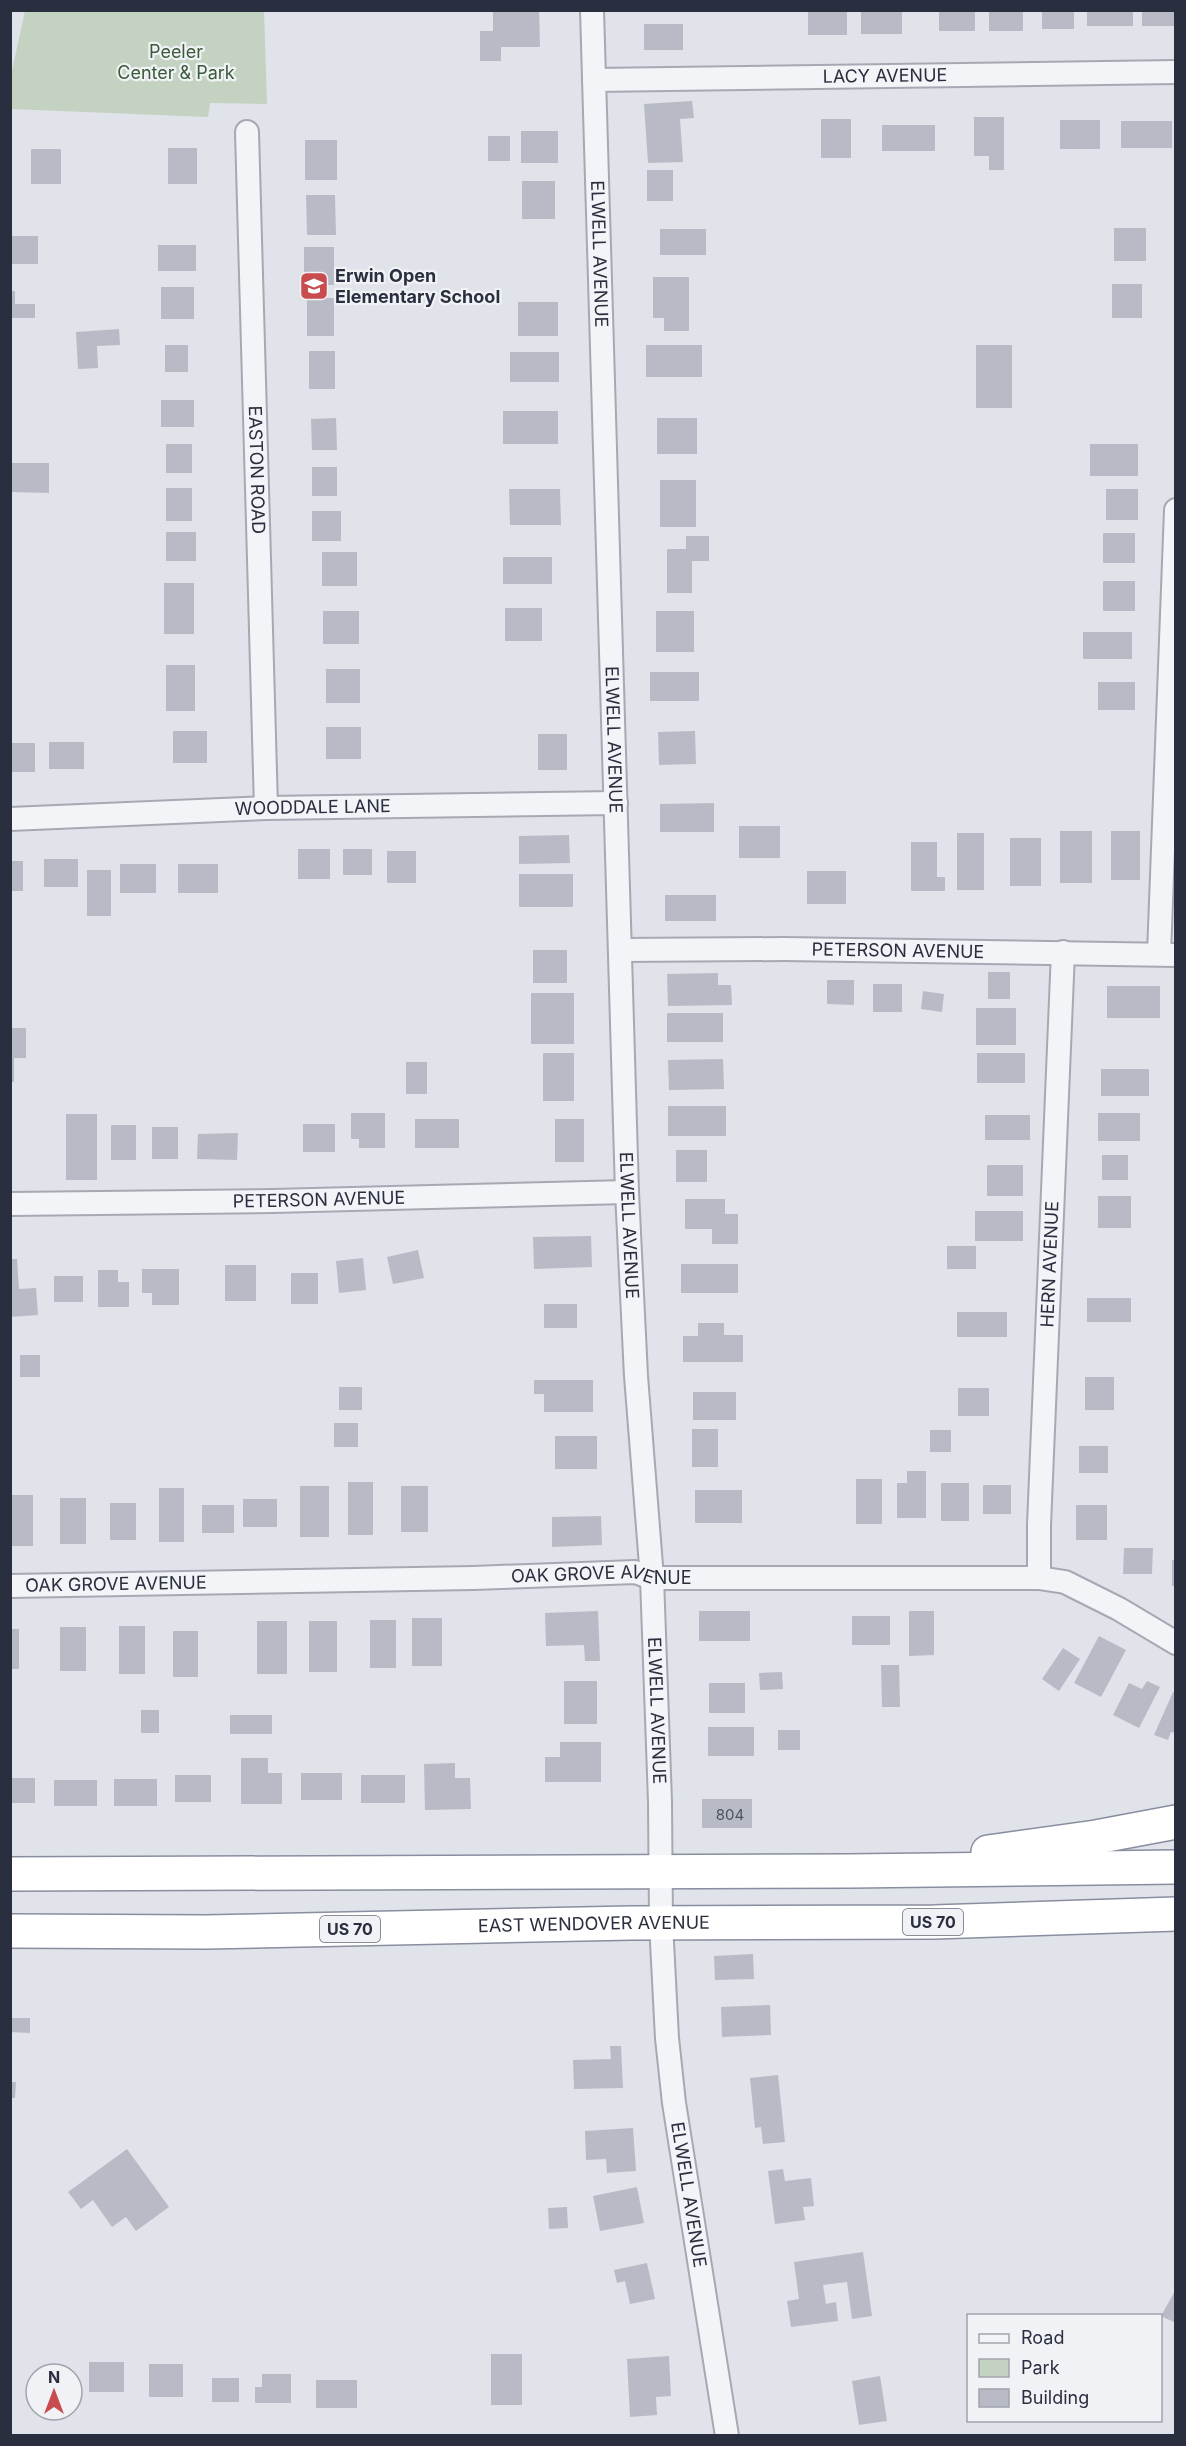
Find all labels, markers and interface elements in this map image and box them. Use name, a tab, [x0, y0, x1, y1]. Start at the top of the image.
park label: Peeler Center & Park	[117, 41, 235, 83]
street label: LACY AVENUE	[822, 64, 947, 87]
street label: ELWELL AVENUE	[587, 180, 612, 328]
place label: Erwin Open Elementary School	[335, 265, 500, 307]
school or university icon: Erwin Open Elementary School	[298, 270, 330, 302]
street label: EASTON ROAD	[245, 405, 269, 534]
street label: ELWELL AVENUE	[601, 666, 627, 814]
street label: WOODDALE LANE	[234, 795, 391, 819]
street label: PETERSON AVENUE	[812, 938, 984, 962]
street label: ELWELL AVENUE	[616, 1152, 643, 1299]
street label: PETERSON AVENUE	[233, 1187, 405, 1211]
street label: HERN AVENUE	[1036, 1200, 1063, 1328]
street label: OAK GROVE AVENUE	[511, 1560, 692, 1588]
street label: OAK GROVE AVENUE	[25, 1572, 207, 1596]
street label: ELWELL AVENUE	[644, 1637, 670, 1784]
house number: 804	[716, 1805, 744, 1824]
road number: US 70	[903, 1909, 963, 1935]
street label: EAST WENDOVER AVENUE	[478, 1912, 710, 1936]
road number: US 70	[320, 1916, 380, 1942]
street label: ELWELL AVENUE	[667, 2120, 711, 2269]
legend	[967, 2314, 1162, 2422]
text: Road	[1021, 2327, 1064, 2348]
text: Park	[1021, 2357, 1060, 2378]
north arrow	[24, 2362, 84, 2422]
text: N	[48, 2367, 60, 2387]
text: Building	[1021, 2387, 1089, 2408]

